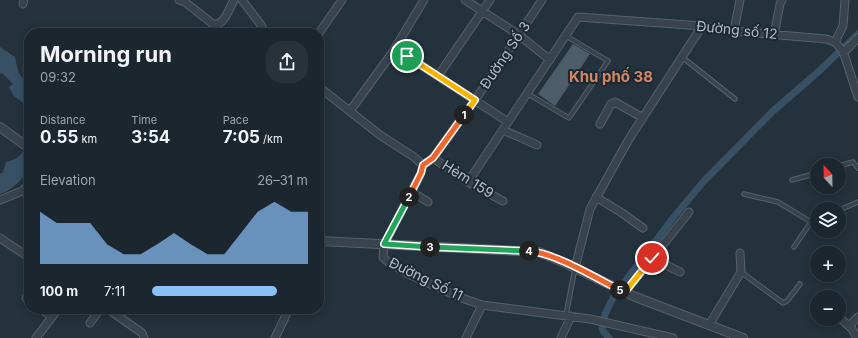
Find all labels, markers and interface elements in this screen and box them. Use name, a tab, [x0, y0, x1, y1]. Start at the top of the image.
street label: Đường số 12	[696, 17, 778, 42]
street label: Đường Số 3	[476, 18, 533, 92]
pin	[390, 39, 424, 73]
text: Morning run	[40, 41, 172, 67]
button: share	[266, 41, 308, 83]
icon: arrive	[396, 45, 418, 67]
district label: Khu phố 38	[569, 67, 653, 86]
text: 09:32	[40, 69, 76, 85]
pin: 1	[454, 105, 474, 125]
text: 1	[462, 108, 466, 122]
text: Distance	[40, 113, 85, 127]
text: Time	[131, 113, 157, 127]
text: Pace	[223, 113, 249, 127]
text: 0.55	[40, 127, 78, 147]
text: 3:54	[131, 127, 170, 147]
text: 7:05	[223, 127, 260, 147]
text: km	[78, 132, 97, 146]
text: /km	[260, 132, 283, 146]
street label: Hẻm 159	[439, 156, 497, 201]
north arrow	[810, 158, 846, 194]
map controls	[810, 158, 846, 326]
text: Elevation	[40, 172, 96, 188]
text: 26–31 m	[257, 172, 308, 188]
pin: 2	[399, 187, 419, 207]
text: 2	[406, 190, 412, 204]
button: layers	[810, 202, 846, 238]
pin: 3	[420, 237, 440, 257]
text: 3	[426, 240, 434, 254]
pin: 4	[519, 241, 539, 261]
pin	[635, 241, 669, 275]
text: 4	[525, 244, 533, 258]
button: +	[810, 246, 846, 282]
icon: check	[641, 247, 663, 269]
street label: Đường Số 11	[386, 253, 466, 304]
pin: 5	[610, 280, 630, 300]
text: 100 m	[40, 283, 78, 299]
text: 7:11	[104, 283, 125, 299]
text: 5	[616, 283, 624, 297]
button: −	[810, 290, 846, 326]

